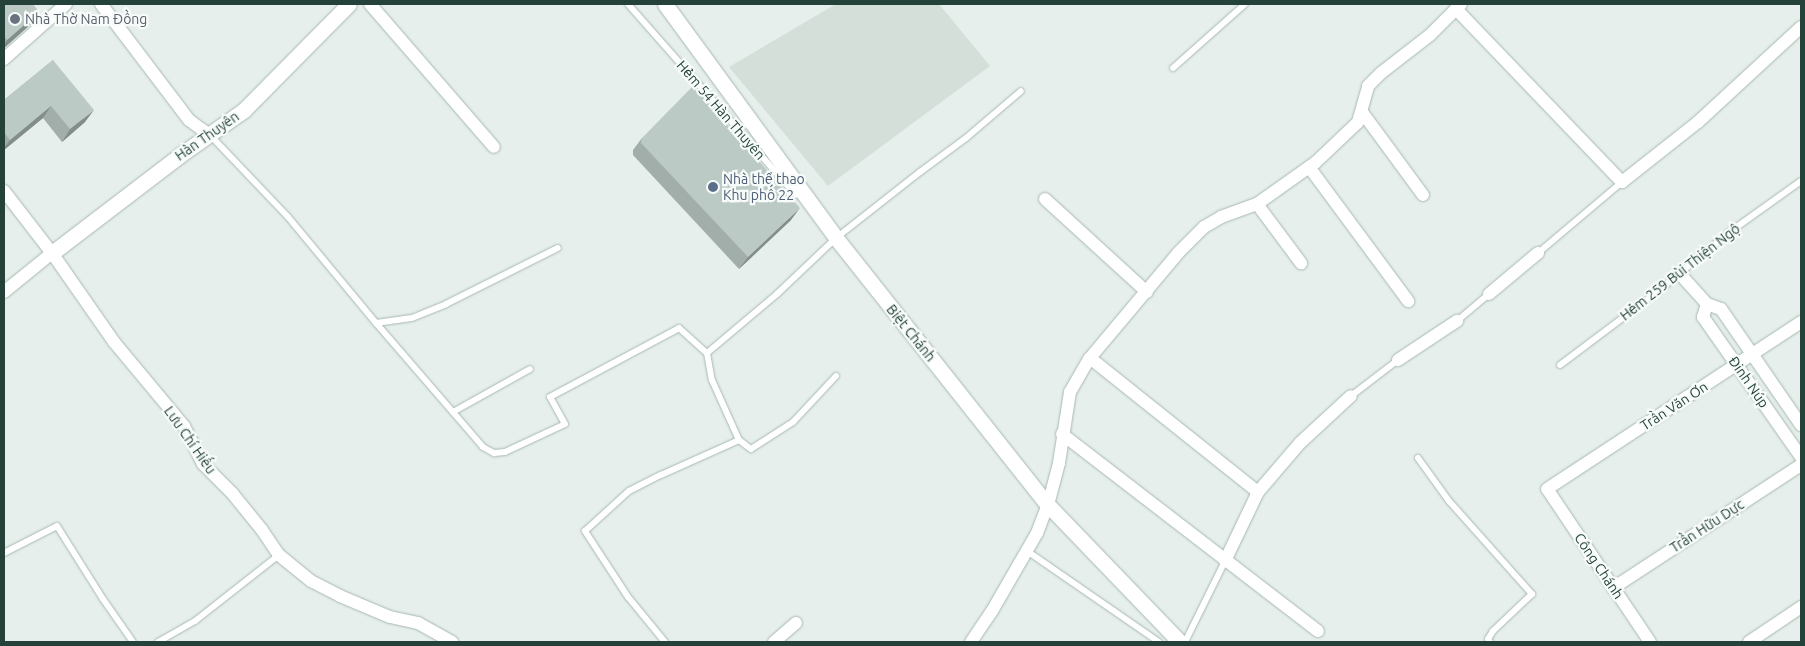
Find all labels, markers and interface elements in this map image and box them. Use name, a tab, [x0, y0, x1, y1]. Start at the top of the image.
place label: Nhà Thờ Nam Đồng	[25, 11, 147, 27]
marker: Nhà Thờ Nam Đồng	[9, 13, 21, 25]
street label: Hẻm 54 Hàn Thuyên	[673, 57, 769, 163]
street label: Hàn Thuyên	[172, 108, 242, 164]
place label: Nhà thể thao Khu phố 22	[723, 171, 805, 203]
marker: Nhà thể thao Khu phố 22	[707, 181, 719, 193]
street label: Hẻm 259 Bùi Thiện Ngộ	[1617, 220, 1743, 324]
street label: Biệt Chánh	[883, 301, 939, 365]
street label: Đinh Núp	[1725, 353, 1773, 411]
street label: Trần Văn Ơn	[1637, 378, 1711, 434]
street label: Lưu Chí Hiếu	[161, 403, 219, 477]
street label: Trần Hữu Dực	[1667, 496, 1747, 556]
street label: Công Chánh	[1571, 530, 1627, 602]

